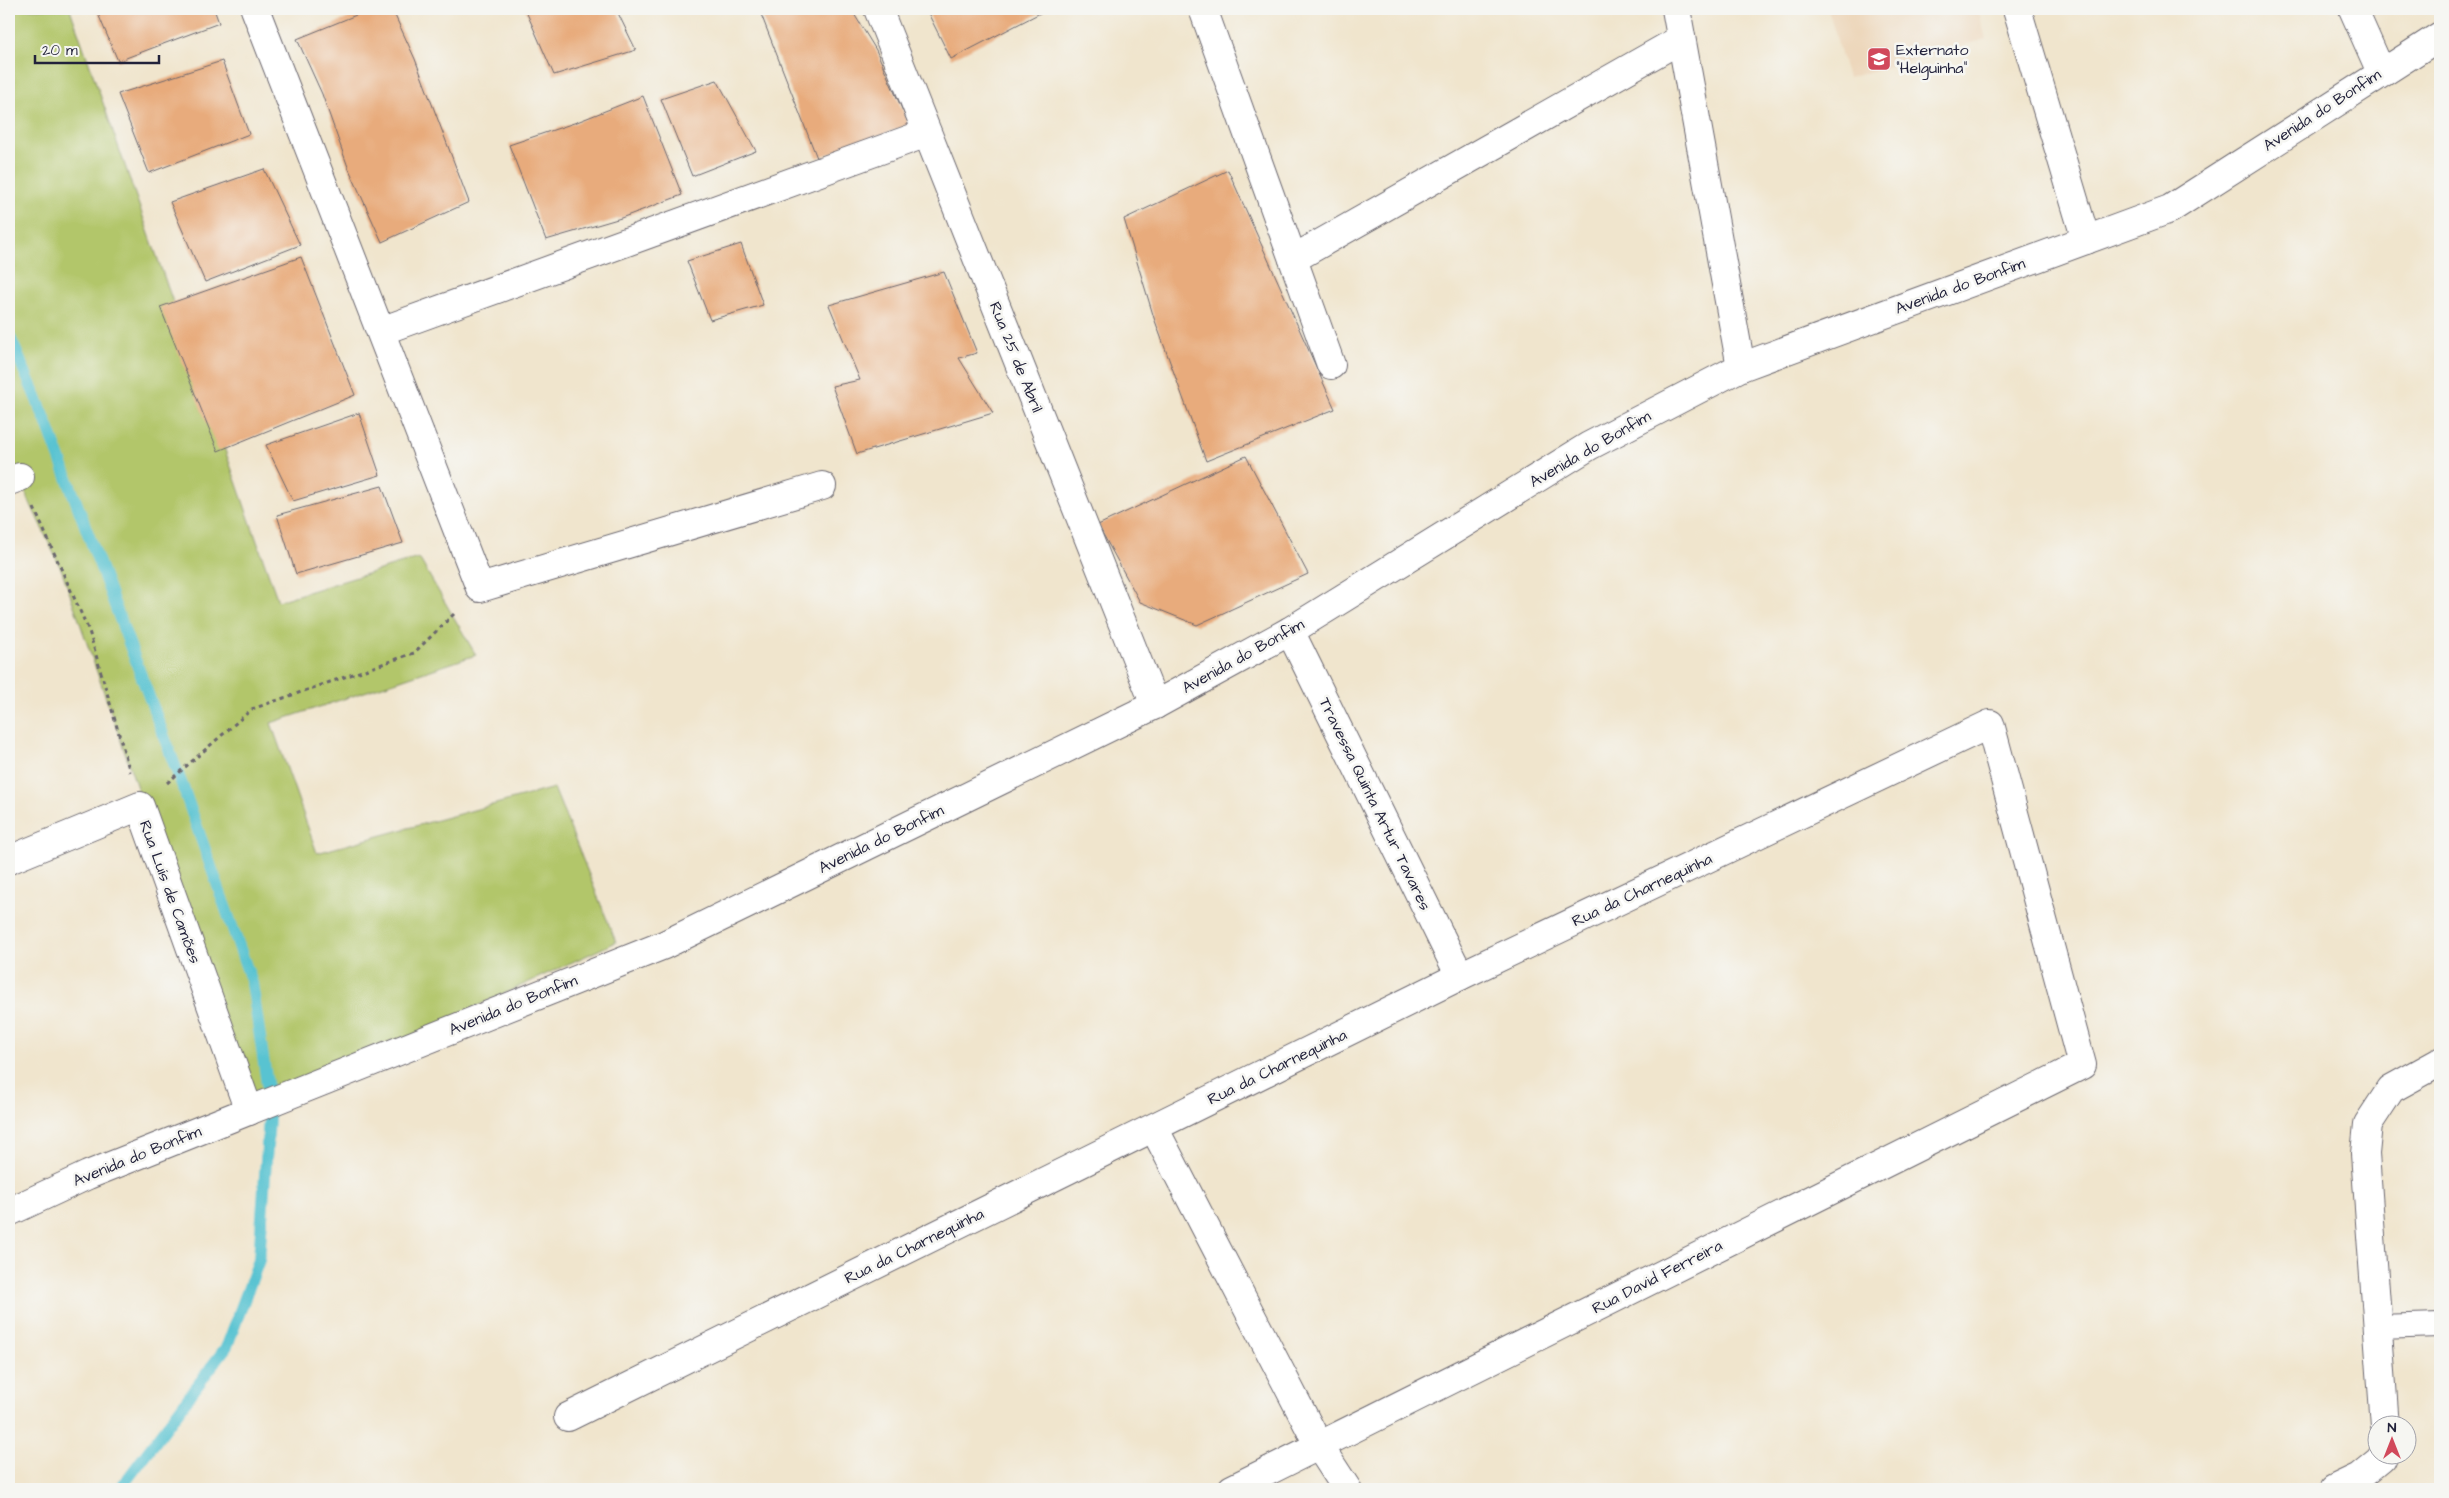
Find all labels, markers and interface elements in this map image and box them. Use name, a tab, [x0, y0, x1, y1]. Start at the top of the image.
scale bar	[35, 32, 159, 64]
place label: Externato "Helguinha"	[1896, 39, 1969, 80]
text: 20 m	[42, 40, 78, 61]
school or university icon: Externato "Helguinha"	[1866, 46, 1892, 72]
street label: Avenida do Bonfim	[2259, 63, 2386, 156]
street label: Avenida do Bonfim	[1892, 252, 2029, 320]
street label: Rua 25 de Abril	[984, 299, 1048, 415]
street label: Avenida do Bonfim	[1525, 405, 1655, 493]
street label: Avenida do Bonfim	[1178, 613, 1309, 699]
street label: Travessa Quinta Artur Tavares	[1314, 694, 1436, 914]
street label: Avenida do Bonfim	[815, 799, 948, 879]
street label: Rua Luís de Camões	[134, 817, 206, 967]
street label: Rua da Charnequinha	[1568, 848, 1716, 932]
street label: Avenida do Bonfim	[445, 969, 581, 1041]
street label: Rua da Charnequinha	[1204, 1024, 1350, 1110]
street label: Avenida do Bonfim	[69, 1120, 205, 1192]
street label: Rua da Charnequinha	[841, 1203, 987, 1289]
street label: Rua David Ferreira	[1588, 1235, 1726, 1319]
north arrow	[2366, 1416, 2416, 1466]
text: N	[2388, 1418, 2397, 1438]

